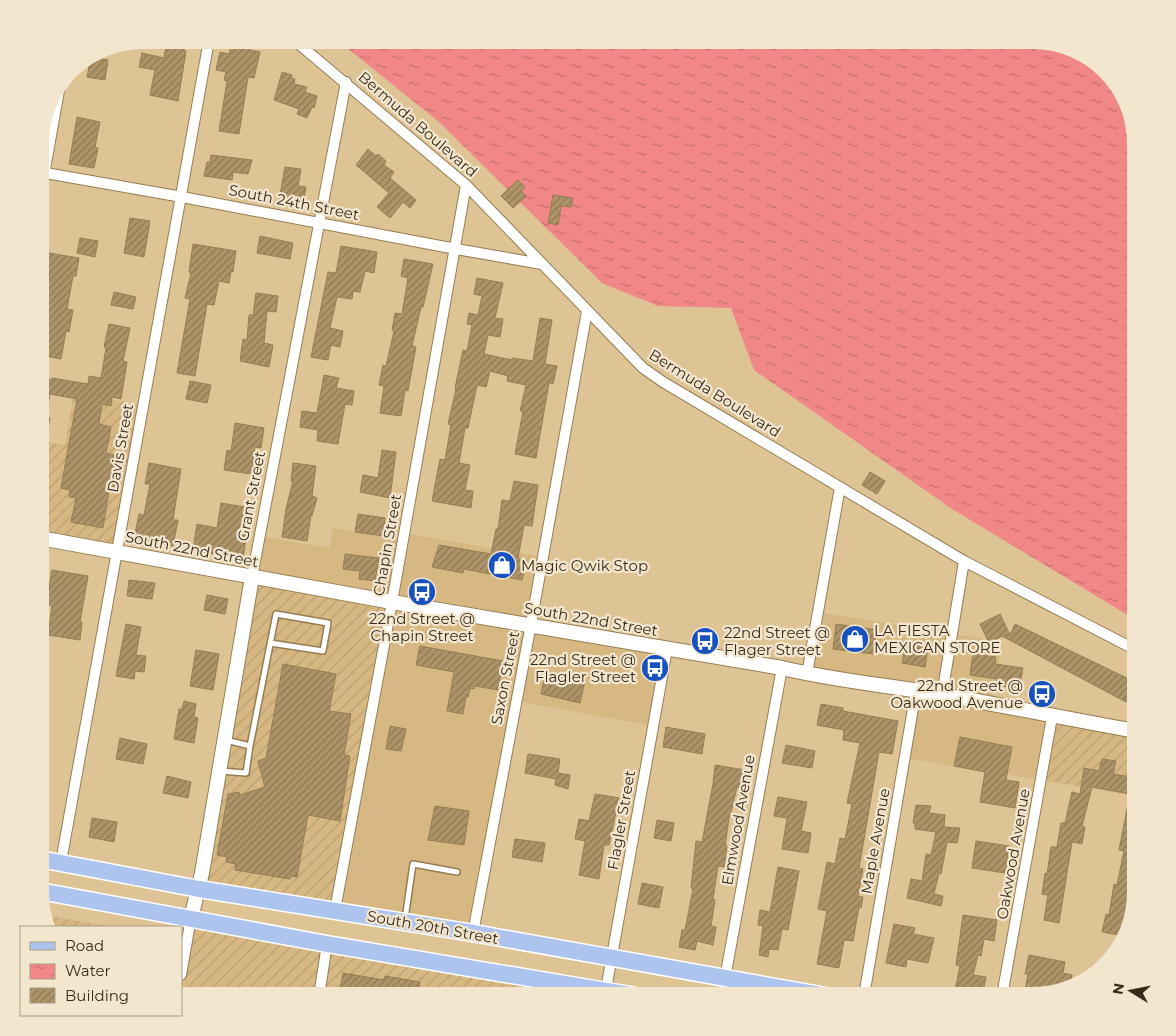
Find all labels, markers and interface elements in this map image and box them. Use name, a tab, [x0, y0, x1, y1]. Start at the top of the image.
street label: Bermuda Boulevard	[355, 67, 481, 181]
street label: South 24th Street	[227, 180, 361, 224]
street label: Bermuda Boulevard	[646, 345, 784, 441]
street label: Davis Street	[103, 402, 137, 494]
street label: Grant Street	[233, 449, 269, 543]
street label: Chapin Street	[369, 493, 405, 597]
street label: South 22nd Street	[124, 527, 260, 571]
shop icon: Magic Qwik Stop	[487, 550, 517, 580]
place label: Magic Qwik Stop	[521, 556, 648, 575]
bus stop icon: 22nd Street @ Chapin Street	[407, 577, 437, 607]
street label: South 22nd Street	[523, 598, 659, 640]
place label: 22nd Street @ Chapin Street	[369, 609, 475, 645]
place label: LA FIESTA MEXICAN STORE	[874, 621, 1001, 657]
place label: 22nd Street @ Flager Street	[724, 623, 830, 659]
shop icon: LA FIESTA MEXICAN STORE	[840, 624, 870, 654]
bus stop icon: 22nd Street @ Flager Street	[690, 626, 720, 656]
street label: Saxon Street	[487, 630, 523, 726]
place label: 22nd Street @ Flagler Street	[530, 650, 636, 686]
bus stop icon: 22nd Street @ Flagler Street	[640, 653, 670, 683]
place label: 22nd Street @ Oakwood Avenue	[891, 676, 1023, 712]
bus stop icon: 22nd Street @ Oakwood Avenue	[1027, 679, 1057, 709]
street label: Elmwood Avenue	[717, 753, 759, 887]
street label: Flagler Street	[603, 769, 639, 871]
street label: Maple Avenue	[856, 787, 894, 895]
street label: Oakwood Avenue	[992, 787, 1034, 921]
street label: South 20th Street	[366, 906, 500, 948]
legend	[20, 926, 182, 1016]
text: Road	[65, 936, 104, 955]
text: Water	[65, 961, 111, 980]
north arrow	[1106, 966, 1156, 1016]
text: N	[1108, 982, 1128, 996]
text: Building	[65, 986, 129, 1005]

